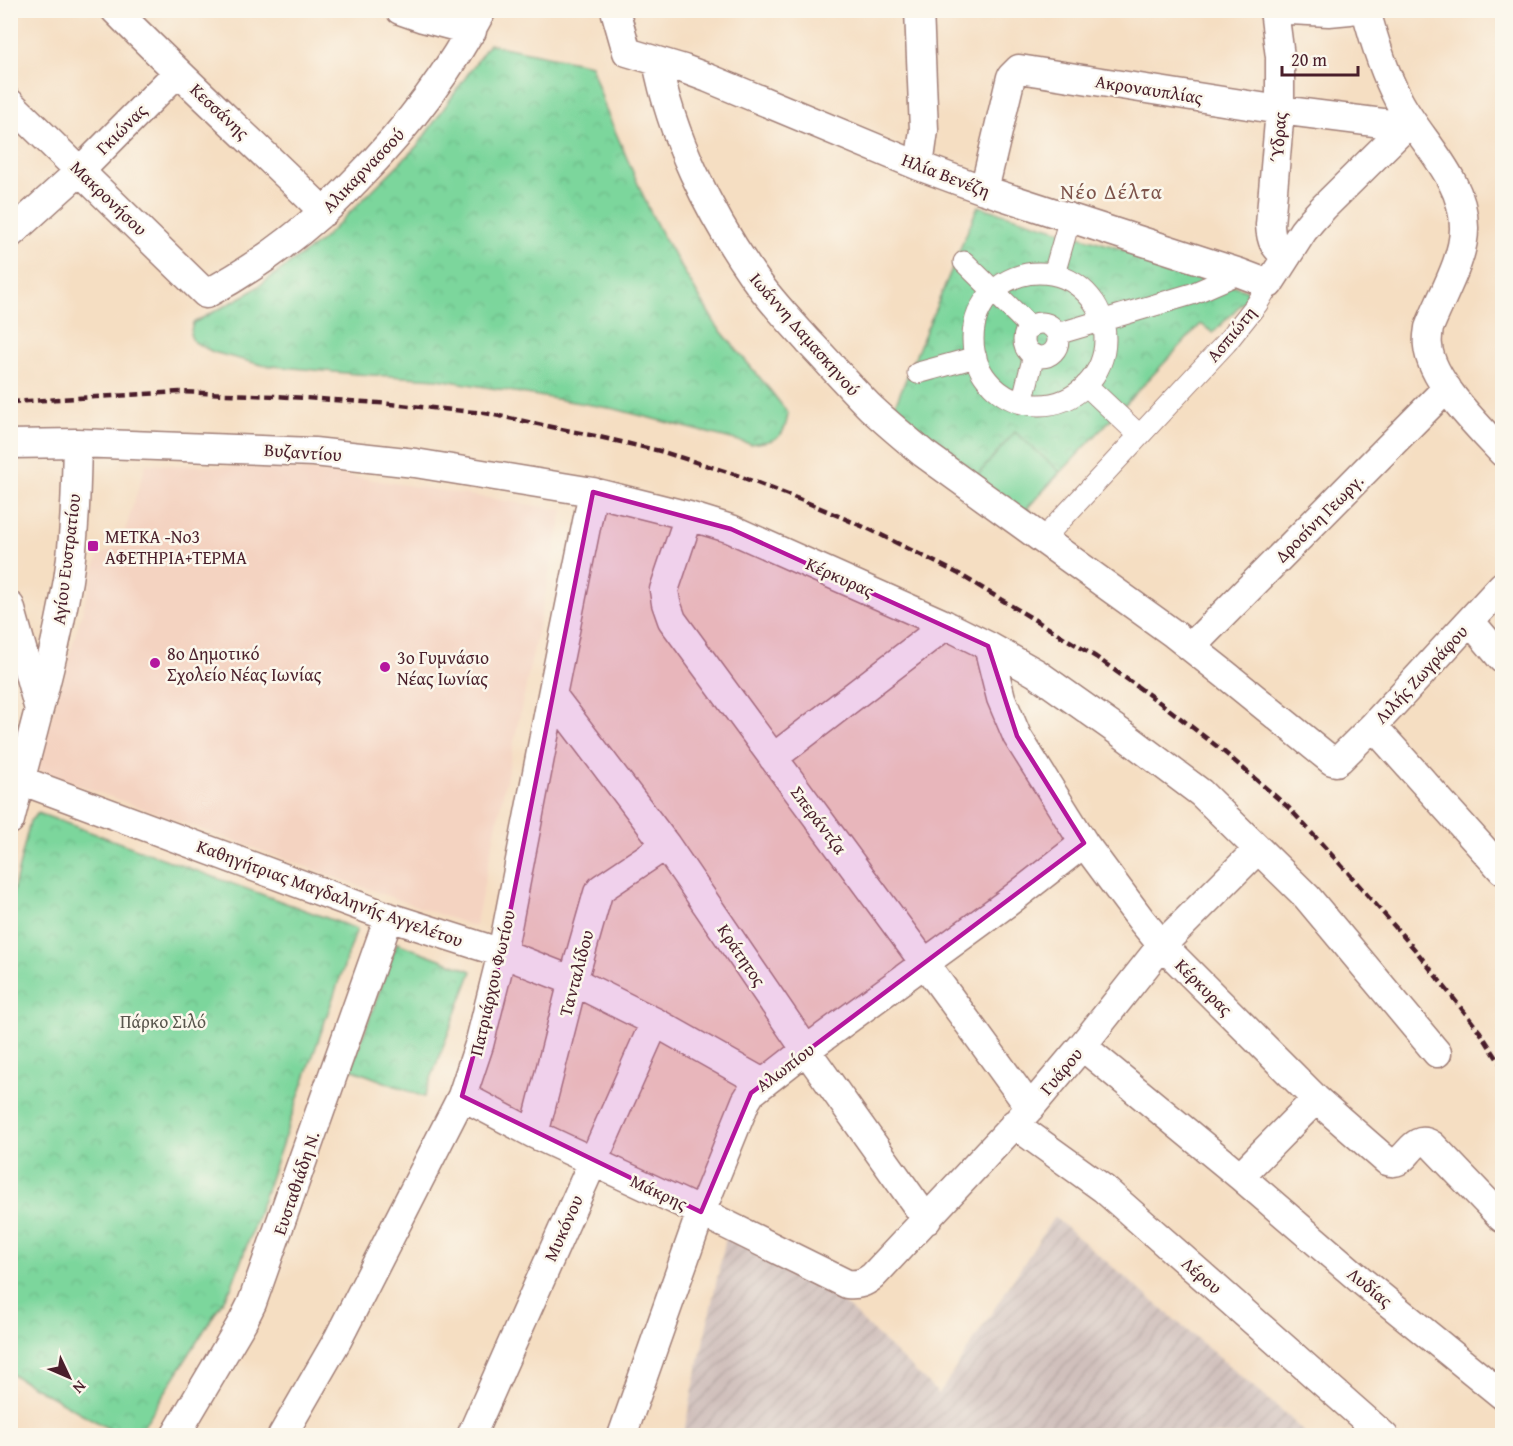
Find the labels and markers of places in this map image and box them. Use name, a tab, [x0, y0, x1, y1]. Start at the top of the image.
place label: ΜΕΤΚΑ -Νο3 ΑΦΕΤΗΡΙΑ+ΤΕΡΜΑ	[105, 523, 247, 571]
marker: ΜΕΤΚΑ -Νο3 ΑΦΕΤΗΡΙΑ+ΤΕΡΜΑ	[86, 539, 100, 553]
place label: 8ο Δημοτικό Σχολείο Νέας Ιωνίας	[167, 640, 322, 688]
place label: 3ο Γυμνάσιο Νέας Ιωνίας	[397, 644, 489, 692]
marker: 8ο Δημοτικό Σχολείο Νέας Ιωνίας	[148, 656, 162, 670]
marker: 3ο Γυμνάσιο Νέας Ιωνίας	[378, 660, 392, 674]

